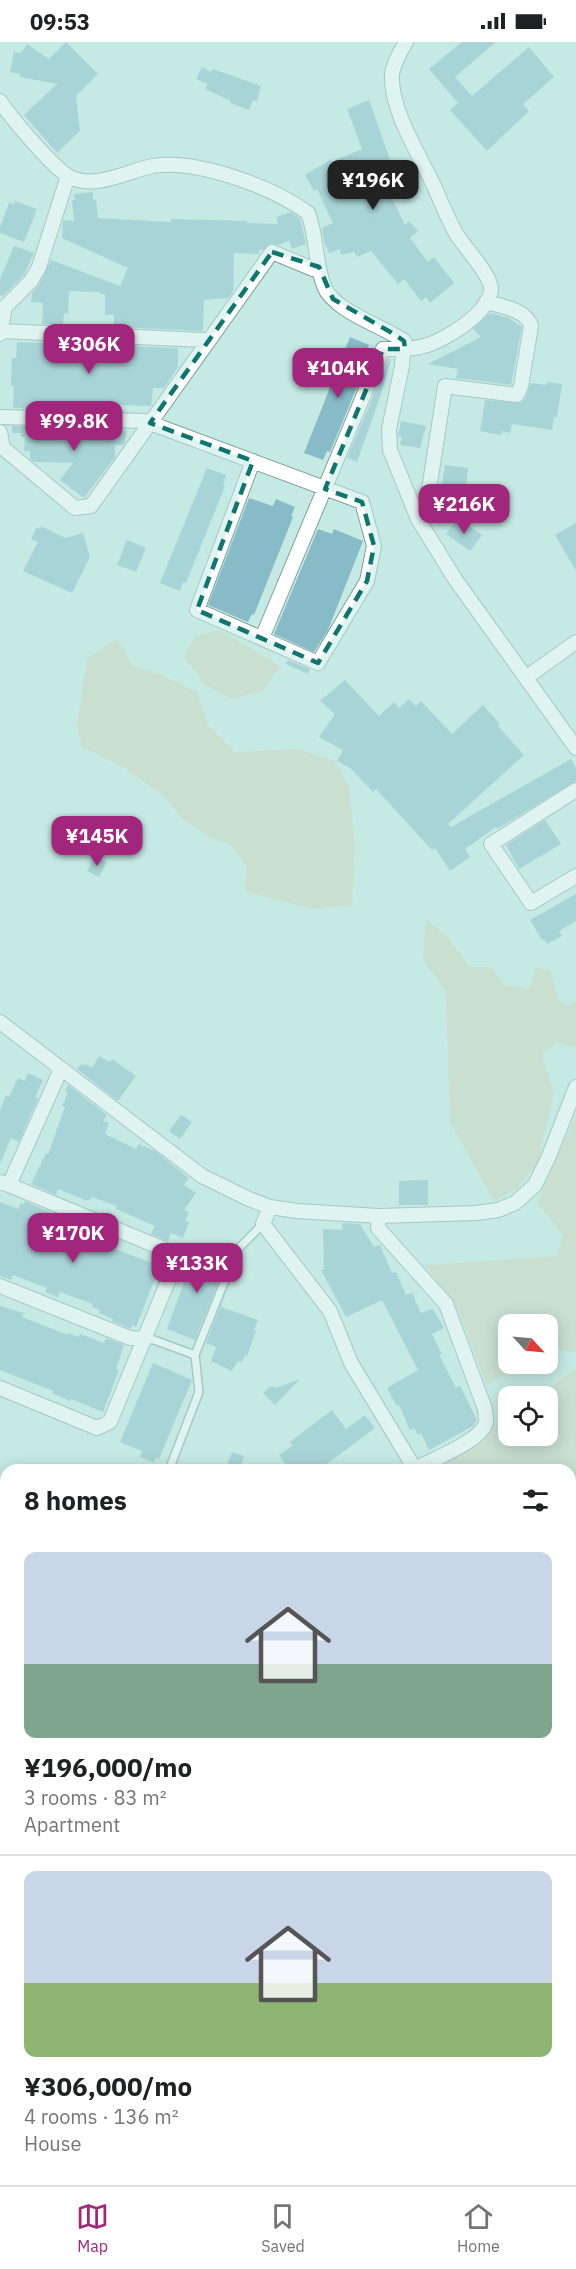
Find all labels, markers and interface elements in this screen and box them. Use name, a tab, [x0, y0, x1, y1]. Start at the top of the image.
text: 09:53	[30, 7, 90, 36]
pin: ¥196K	[331, 160, 415, 211]
text: ¥196K	[342, 166, 404, 193]
pin: ¥306K	[47, 324, 131, 375]
text: ¥306K	[58, 330, 120, 357]
pin: ¥104K	[296, 348, 380, 399]
text: ¥104K	[307, 354, 369, 381]
pin: ¥99.8K	[25, 401, 123, 452]
text: ¥99.8K	[39, 407, 109, 434]
pin: ¥216K	[422, 484, 506, 535]
text: ¥216K	[433, 490, 495, 517]
pin: ¥145K	[55, 816, 139, 867]
text: ¥145K	[66, 822, 128, 849]
pin: ¥170K	[31, 1213, 115, 1264]
text: ¥170K	[42, 1219, 104, 1246]
pin: ¥133K	[155, 1243, 239, 1294]
text: ¥133K	[166, 1249, 228, 1276]
north arrow	[498, 1314, 558, 1374]
map controls	[498, 1314, 558, 1446]
button: locate	[498, 1386, 558, 1446]
text: 8 homes	[24, 1483, 127, 1517]
icon: filters	[519, 1484, 552, 1517]
icon: home	[234, 1591, 342, 1699]
text: ¥196,000/mo	[24, 1750, 192, 1784]
text: 3 rooms · 83 m²	[24, 1784, 167, 1811]
text: Apartment	[24, 1811, 120, 1838]
icon: home	[234, 1910, 342, 2018]
text: ¥306,000/mo	[24, 2069, 192, 2103]
text: 4 rooms · 136 m²	[24, 2103, 179, 2130]
text: House	[24, 2130, 81, 2157]
tab: Map	[76, 2200, 109, 2256]
tab: Saved	[261, 2200, 305, 2256]
tab: Home	[457, 2200, 500, 2256]

